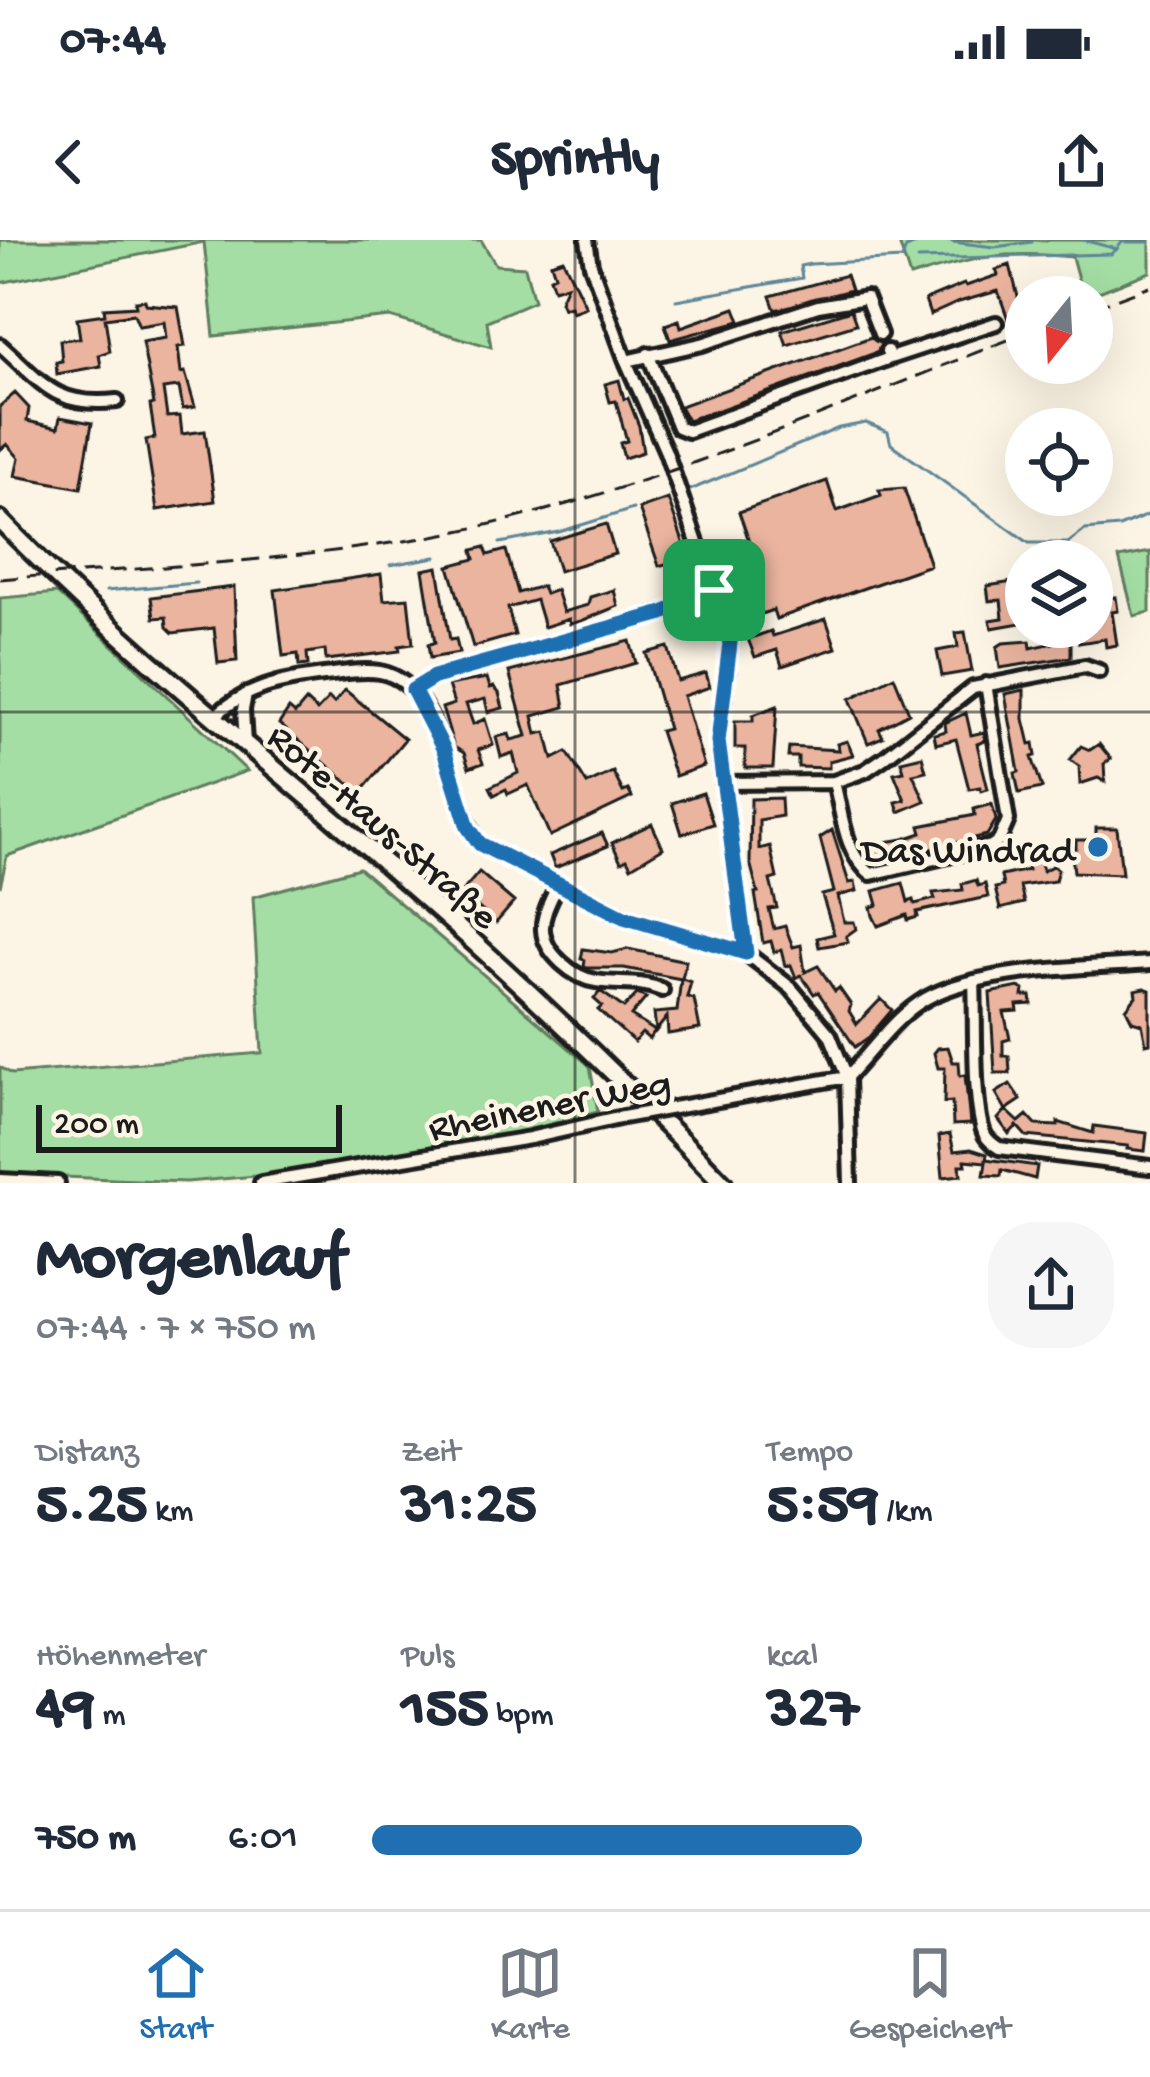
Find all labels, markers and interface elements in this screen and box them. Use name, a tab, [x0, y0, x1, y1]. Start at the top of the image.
text: 07:44	[60, 16, 166, 69]
icon: back	[36, 129, 102, 195]
icon: share	[1048, 129, 1114, 195]
text: Sprintly	[491, 130, 659, 194]
north arrow	[1005, 276, 1113, 384]
map controls	[1005, 276, 1113, 648]
button: locate	[1005, 408, 1113, 516]
pin	[663, 539, 765, 641]
button: layers	[1005, 540, 1113, 648]
icon: arrive	[681, 557, 747, 623]
street label: Rote-Haus-Straße	[255, 716, 506, 943]
place label: Das Windrad	[859, 831, 1077, 877]
marker: Das Windrad	[1085, 834, 1111, 860]
street label: Rheinener Weg	[425, 1063, 675, 1155]
scale bar	[36, 1099, 342, 1152]
text: 200 m	[54, 1107, 139, 1145]
button: share	[988, 1222, 1114, 1348]
text: Morgenlauf	[36, 1223, 345, 1301]
text: 07:44 · 7 × 750 m	[36, 1307, 316, 1353]
text: Distanz	[36, 1435, 139, 1473]
text: Zeit	[401, 1435, 460, 1473]
text: Tempo	[767, 1435, 853, 1473]
text: 5.25	[36, 1473, 147, 1543]
text: 31:25	[401, 1473, 537, 1543]
text: 5:59	[767, 1473, 879, 1543]
text: km	[147, 1494, 193, 1532]
text: /km	[879, 1494, 933, 1532]
text: Höhenmeter	[36, 1639, 205, 1677]
text: Puls	[401, 1639, 454, 1677]
text: kcal	[767, 1639, 818, 1677]
text: 49	[36, 1677, 94, 1747]
text: 155	[401, 1677, 489, 1747]
text: 327	[767, 1677, 858, 1747]
text: m	[94, 1698, 126, 1736]
text: bpm	[489, 1698, 554, 1736]
text: 750 m	[36, 1817, 136, 1863]
text: 6:01	[228, 1817, 298, 1863]
tab: Start	[140, 1940, 212, 2050]
tab: Karte	[491, 1940, 570, 2050]
tab: Gespeichert	[849, 1940, 1010, 2050]

